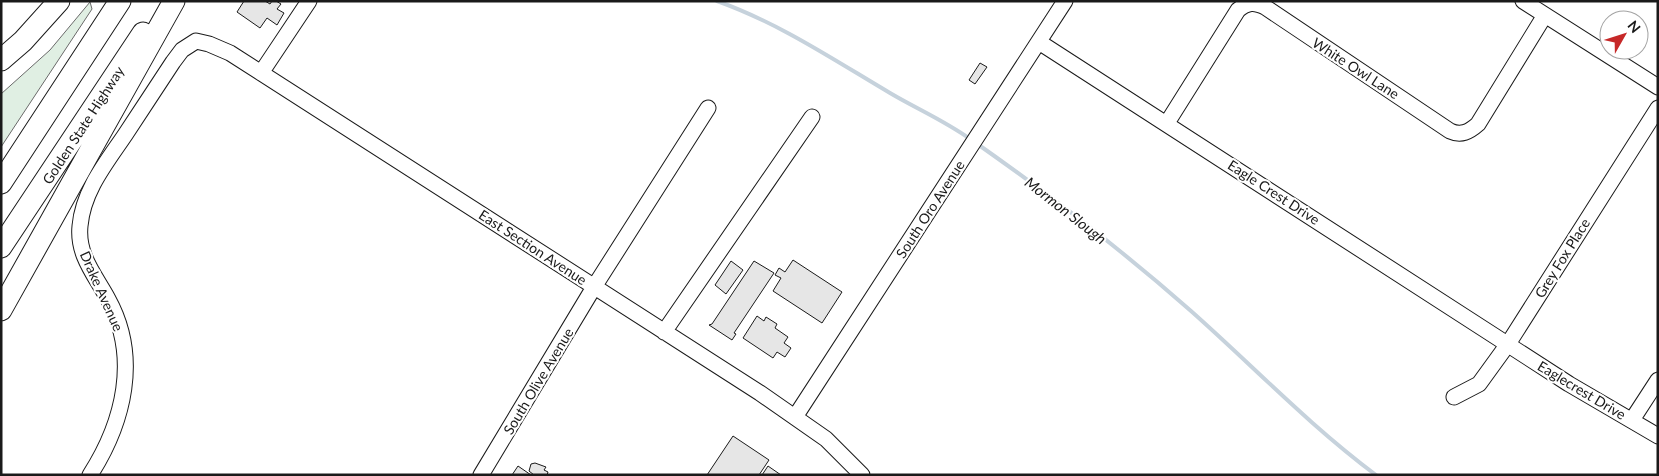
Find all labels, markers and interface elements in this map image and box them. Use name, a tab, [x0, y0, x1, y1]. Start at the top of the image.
north arrow	[1599, 10, 1649, 60]
text: N	[1624, 17, 1644, 36]
street label: White Owl Lane	[1309, 34, 1403, 102]
street label: Golden State Highway	[39, 62, 128, 187]
street label: Eagle Crest Drive	[1225, 156, 1323, 228]
street label: South Oro Avenue	[892, 157, 968, 261]
water label: Mormon Slough	[1022, 173, 1110, 247]
street label: East Section Avenue	[476, 206, 590, 288]
street label: Grey Fox Place	[1531, 215, 1593, 301]
street label: Drake Avenue	[77, 248, 127, 334]
street label: South Olive Avenue	[499, 325, 577, 437]
street label: Eaglecrest Drive	[1535, 357, 1629, 423]

